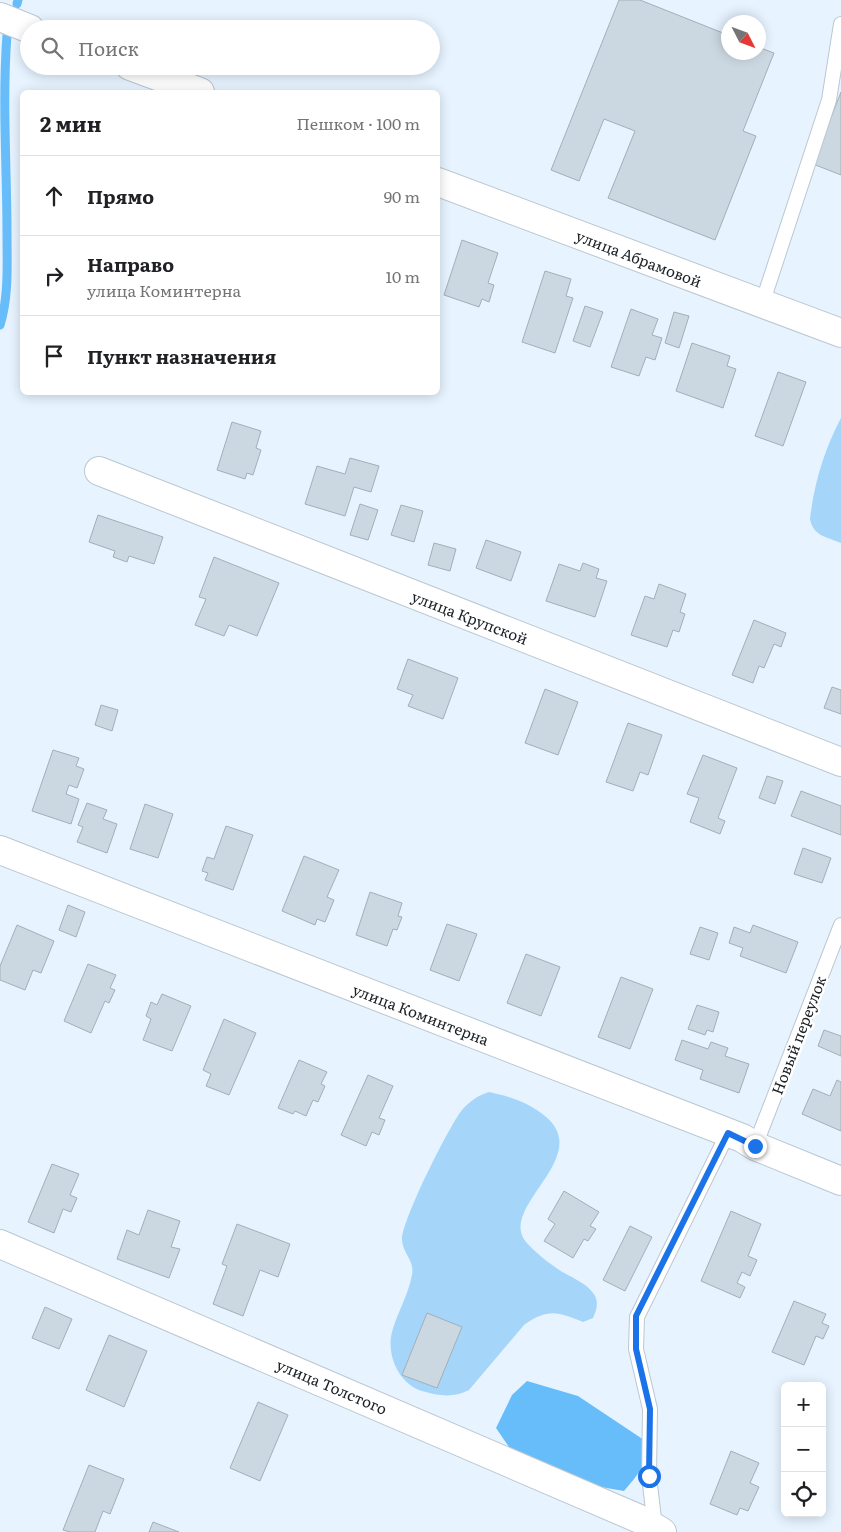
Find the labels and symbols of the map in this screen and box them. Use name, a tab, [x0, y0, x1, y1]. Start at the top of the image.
north arrow	[721, 15, 766, 60]
street label: улица Абрамовой	[573, 223, 705, 293]
street label: улица Крупской	[409, 584, 531, 650]
street label: Новый переулок	[765, 972, 831, 1098]
street label: улица Коминтерна	[349, 977, 493, 1051]
route end	[744, 1135, 767, 1158]
street label: улица Толстого	[273, 1352, 391, 1420]
route start	[638, 1465, 661, 1488]

